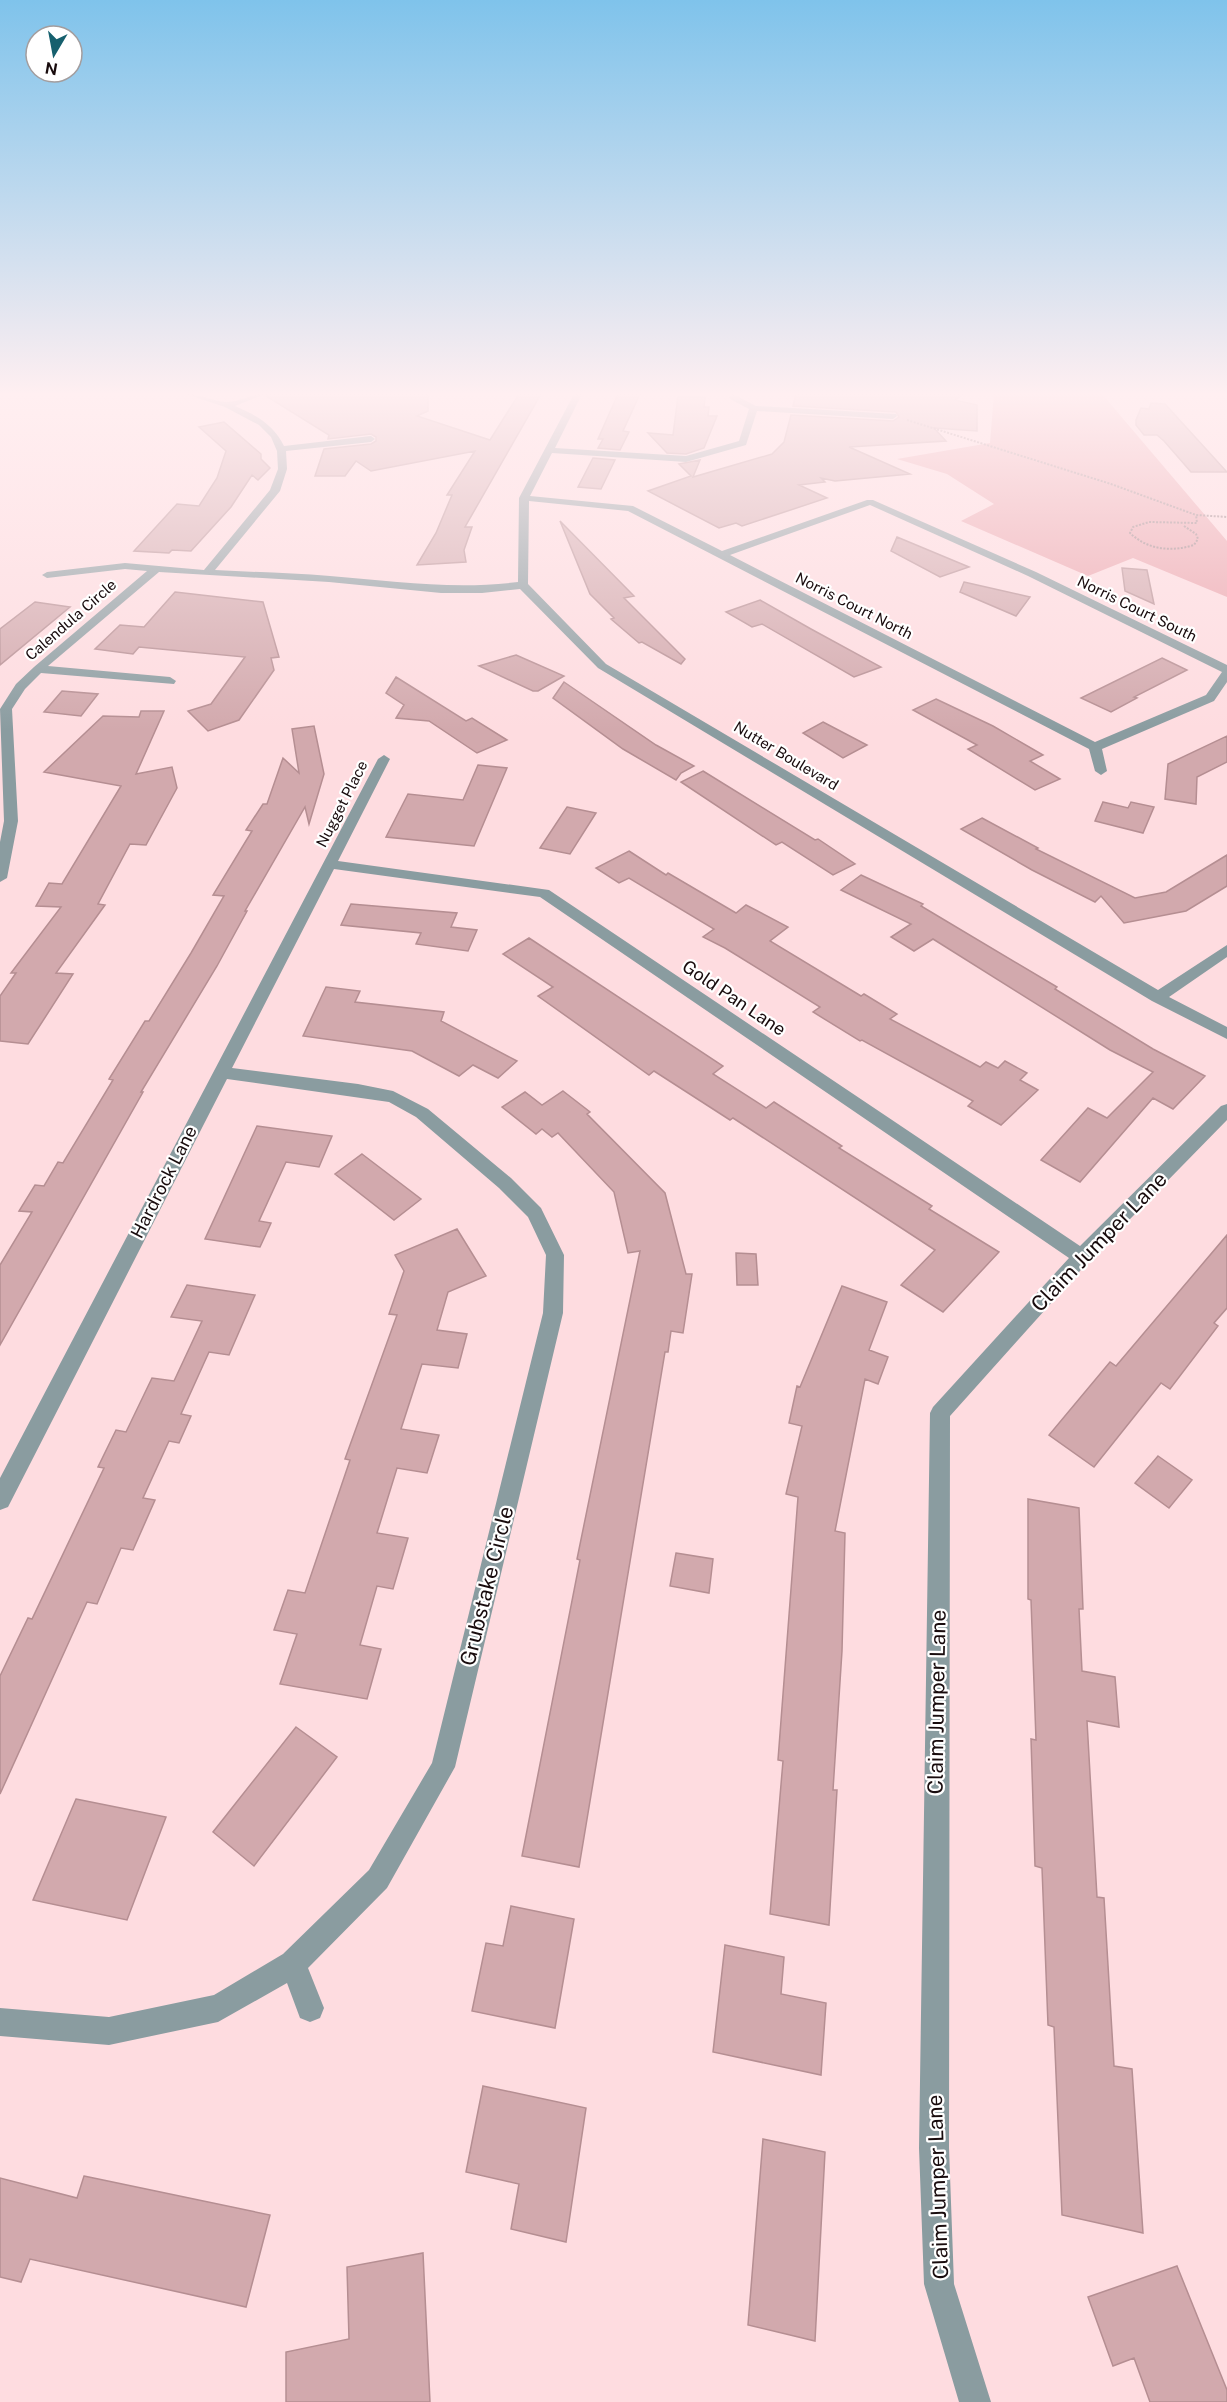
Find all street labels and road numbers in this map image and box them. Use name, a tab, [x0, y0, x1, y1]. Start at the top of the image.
street label: Norris Court North	[793, 569, 915, 642]
street label: Norris Court South	[1075, 572, 1200, 645]
street label: Calendula Circle	[22, 576, 119, 664]
street label: Nutter Boulevard	[731, 718, 842, 794]
street label: Nugget Place	[312, 758, 371, 850]
street label: Gold Pan Lane	[679, 955, 790, 1040]
street label: Hardrock Lane	[126, 1122, 201, 1241]
street label: Claim Jumper Lane	[1025, 1167, 1172, 1317]
street label: Grubstake Circle	[455, 1504, 518, 1668]
street label: Claim Jumper Lane	[922, 1609, 951, 1795]
street label: Claim Jumper Lane	[922, 2094, 953, 2280]

